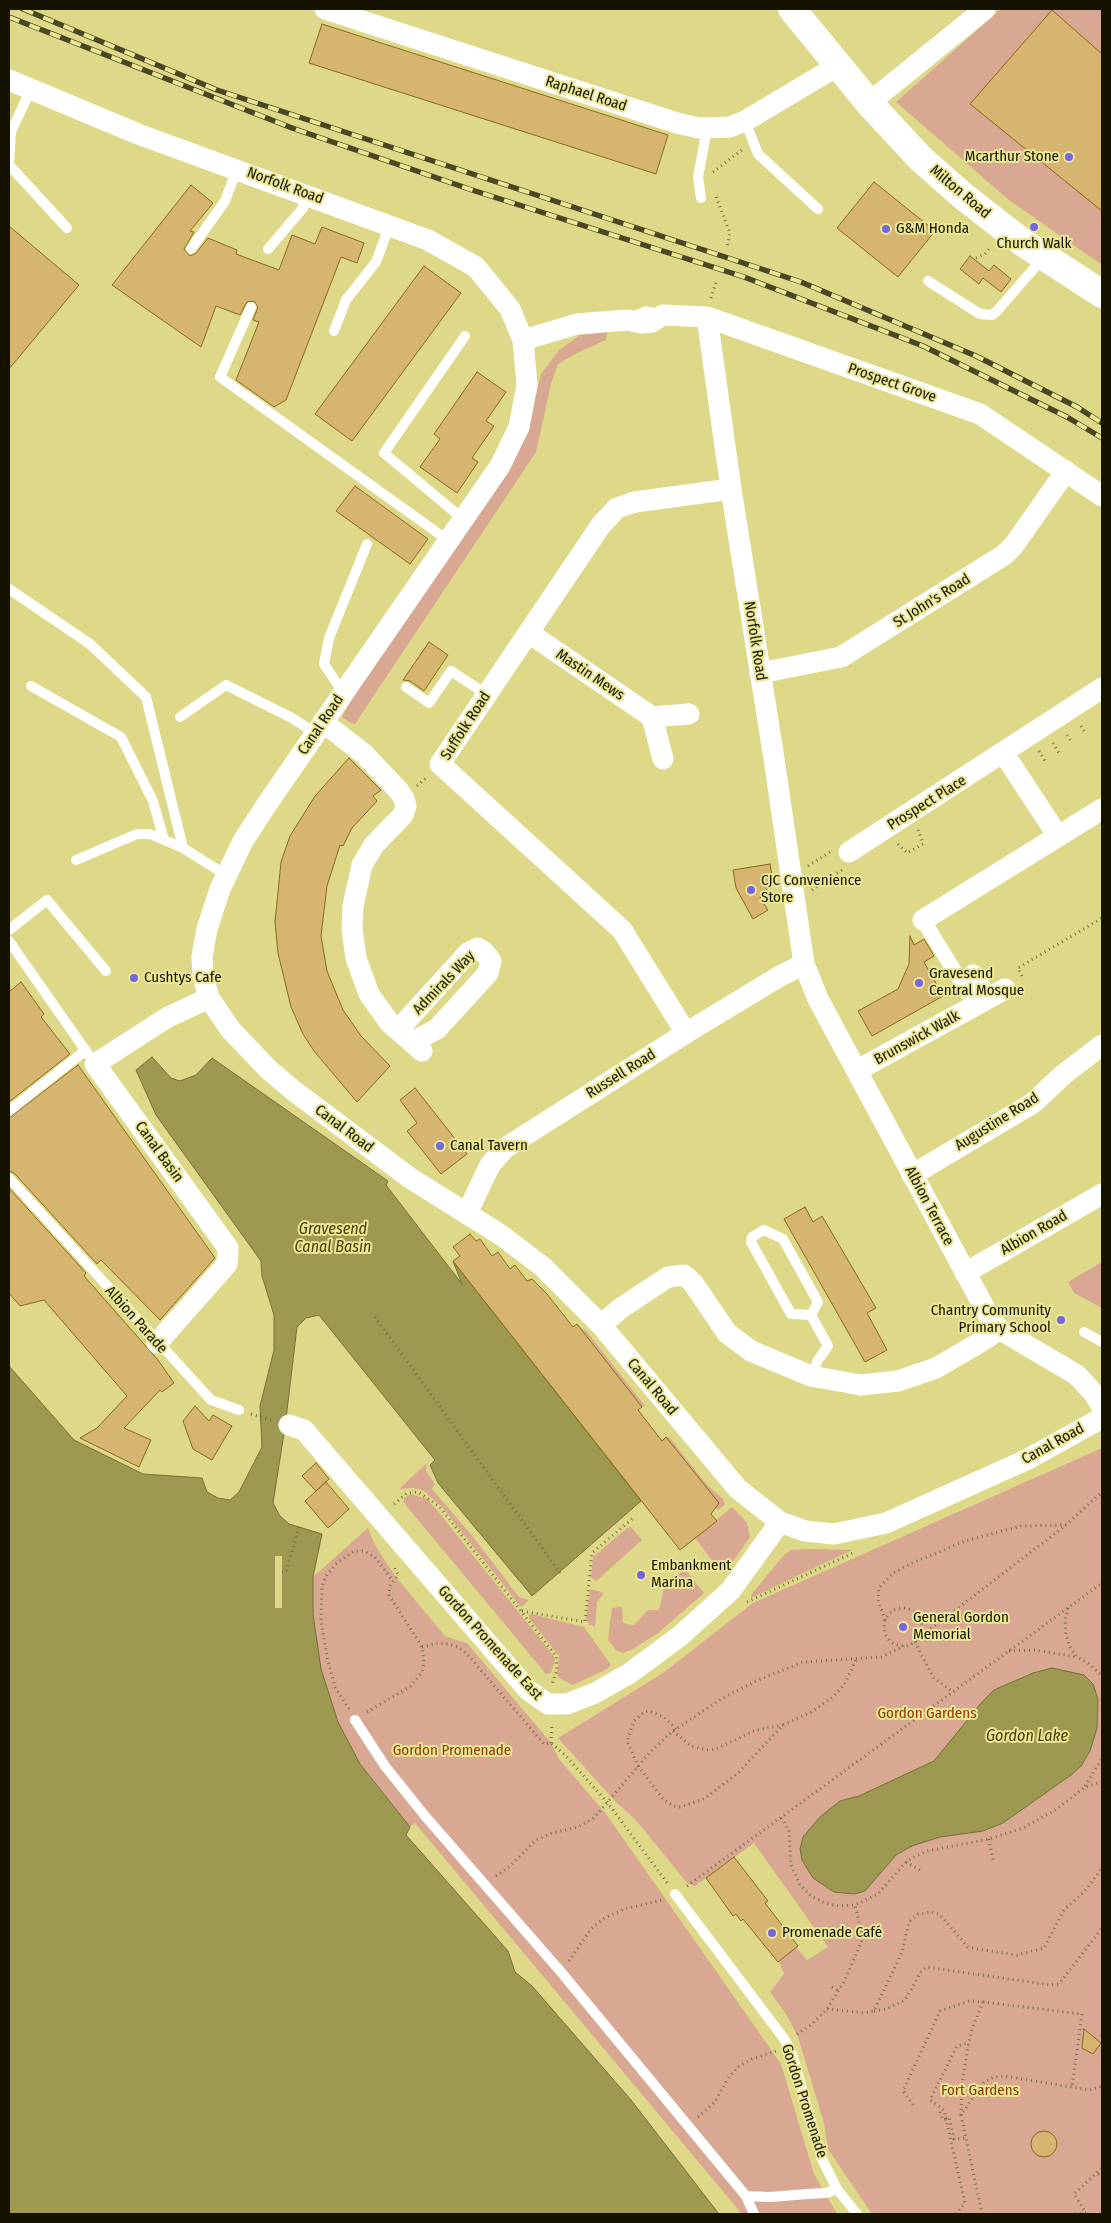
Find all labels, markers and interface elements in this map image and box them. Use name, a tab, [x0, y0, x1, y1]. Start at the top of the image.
street label: Raphael Road	[543, 72, 629, 116]
place label: Mcarthur Stone	[965, 148, 1059, 166]
marker: Mcarthur Stone	[1063, 151, 1075, 163]
street label: Milton Road	[926, 161, 994, 223]
street label: Norfolk Road	[244, 164, 326, 208]
place label: G&M Honda	[896, 220, 969, 238]
marker: Church Walk	[1028, 221, 1040, 233]
marker: G&M Honda	[880, 223, 892, 235]
place label: Church Walk	[997, 235, 1071, 253]
street label: Prospect Grove	[846, 359, 938, 407]
street label: St John's Road	[890, 570, 974, 632]
street label: Norfolk Road	[740, 600, 770, 682]
street label: Mastin Mews	[552, 646, 628, 704]
street label: Suffolk Road	[437, 688, 495, 764]
street label: Canal Road	[294, 692, 348, 758]
street label: Prospect Place	[884, 772, 970, 834]
place label: CJC Convenience Store	[761, 872, 861, 907]
marker: CJC Convenience Store	[745, 884, 757, 896]
street label: Admirals Way	[409, 947, 479, 1019]
place label: Gravesend Central Mosque	[929, 965, 1024, 1000]
place label: Cushtys Cafe	[144, 969, 222, 987]
marker: Cushtys Cafe	[128, 972, 140, 984]
marker: Gravesend Central Mosque	[913, 977, 925, 989]
street label: Brunswick Walk	[871, 1007, 963, 1069]
street label: Russell Road	[583, 1046, 659, 1102]
street label: Augustine Road	[952, 1089, 1042, 1155]
street label: Canal Road	[311, 1101, 377, 1157]
street label: Canal Basin	[131, 1118, 187, 1186]
place label: Canal Tavern	[450, 1137, 528, 1155]
marker: Canal Tavern	[434, 1140, 446, 1152]
street label: Albion Terrace	[901, 1163, 957, 1249]
street label: Albion Road	[997, 1207, 1071, 1259]
water label: Gravesend Canal Basin	[295, 1220, 371, 1258]
street label: Albion Parade	[101, 1282, 171, 1358]
place label: Chantry Community Primary School	[931, 1302, 1051, 1337]
marker: Chantry Community Primary School	[1055, 1314, 1067, 1326]
street label: Canal Road	[623, 1355, 681, 1419]
street label: Canal Road	[1019, 1420, 1087, 1468]
place label: Embankment Marina	[651, 1557, 731, 1592]
marker: Embankment Marina	[635, 1569, 647, 1581]
street label: Gordon Promenade East	[434, 1582, 546, 1704]
place label: General Gordon Memorial	[913, 1609, 1009, 1644]
marker: General Gordon Memorial	[897, 1621, 909, 1633]
park label: Gordon Gardens	[877, 1705, 977, 1723]
water label: Gordon Lake	[986, 1727, 1068, 1747]
park label: Gordon Promenade	[393, 1742, 511, 1760]
place label: Promenade Café	[782, 1924, 882, 1942]
marker: Promenade Café	[766, 1927, 778, 1939]
street label: Gordon Promenade	[777, 2042, 831, 2160]
park label: Fort Gardens	[941, 2082, 1019, 2100]

